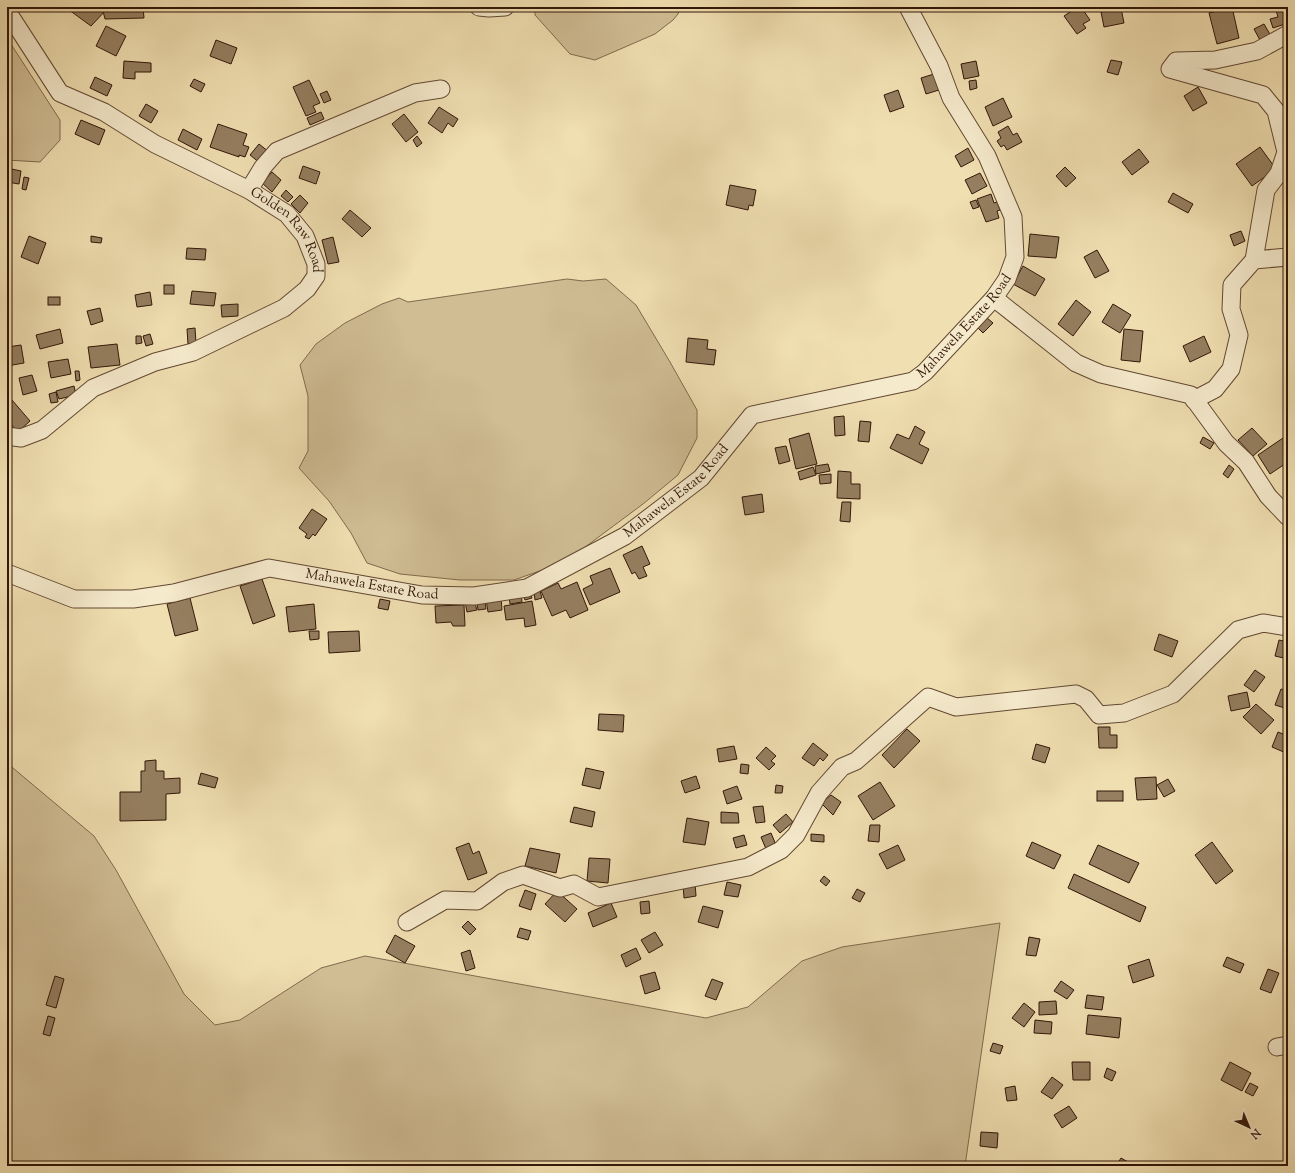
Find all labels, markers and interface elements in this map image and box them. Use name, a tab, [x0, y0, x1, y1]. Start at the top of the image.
street label: Golden Raw Road	[246, 183, 326, 273]
street label: Mahawela Estate Road	[913, 270, 1017, 384]
street label: Mahawela Estate Road	[620, 440, 734, 543]
street label: Mahawela Estate Road	[304, 565, 439, 605]
north arrow	[1229, 1107, 1269, 1147]
text: N	[1246, 1124, 1265, 1142]

